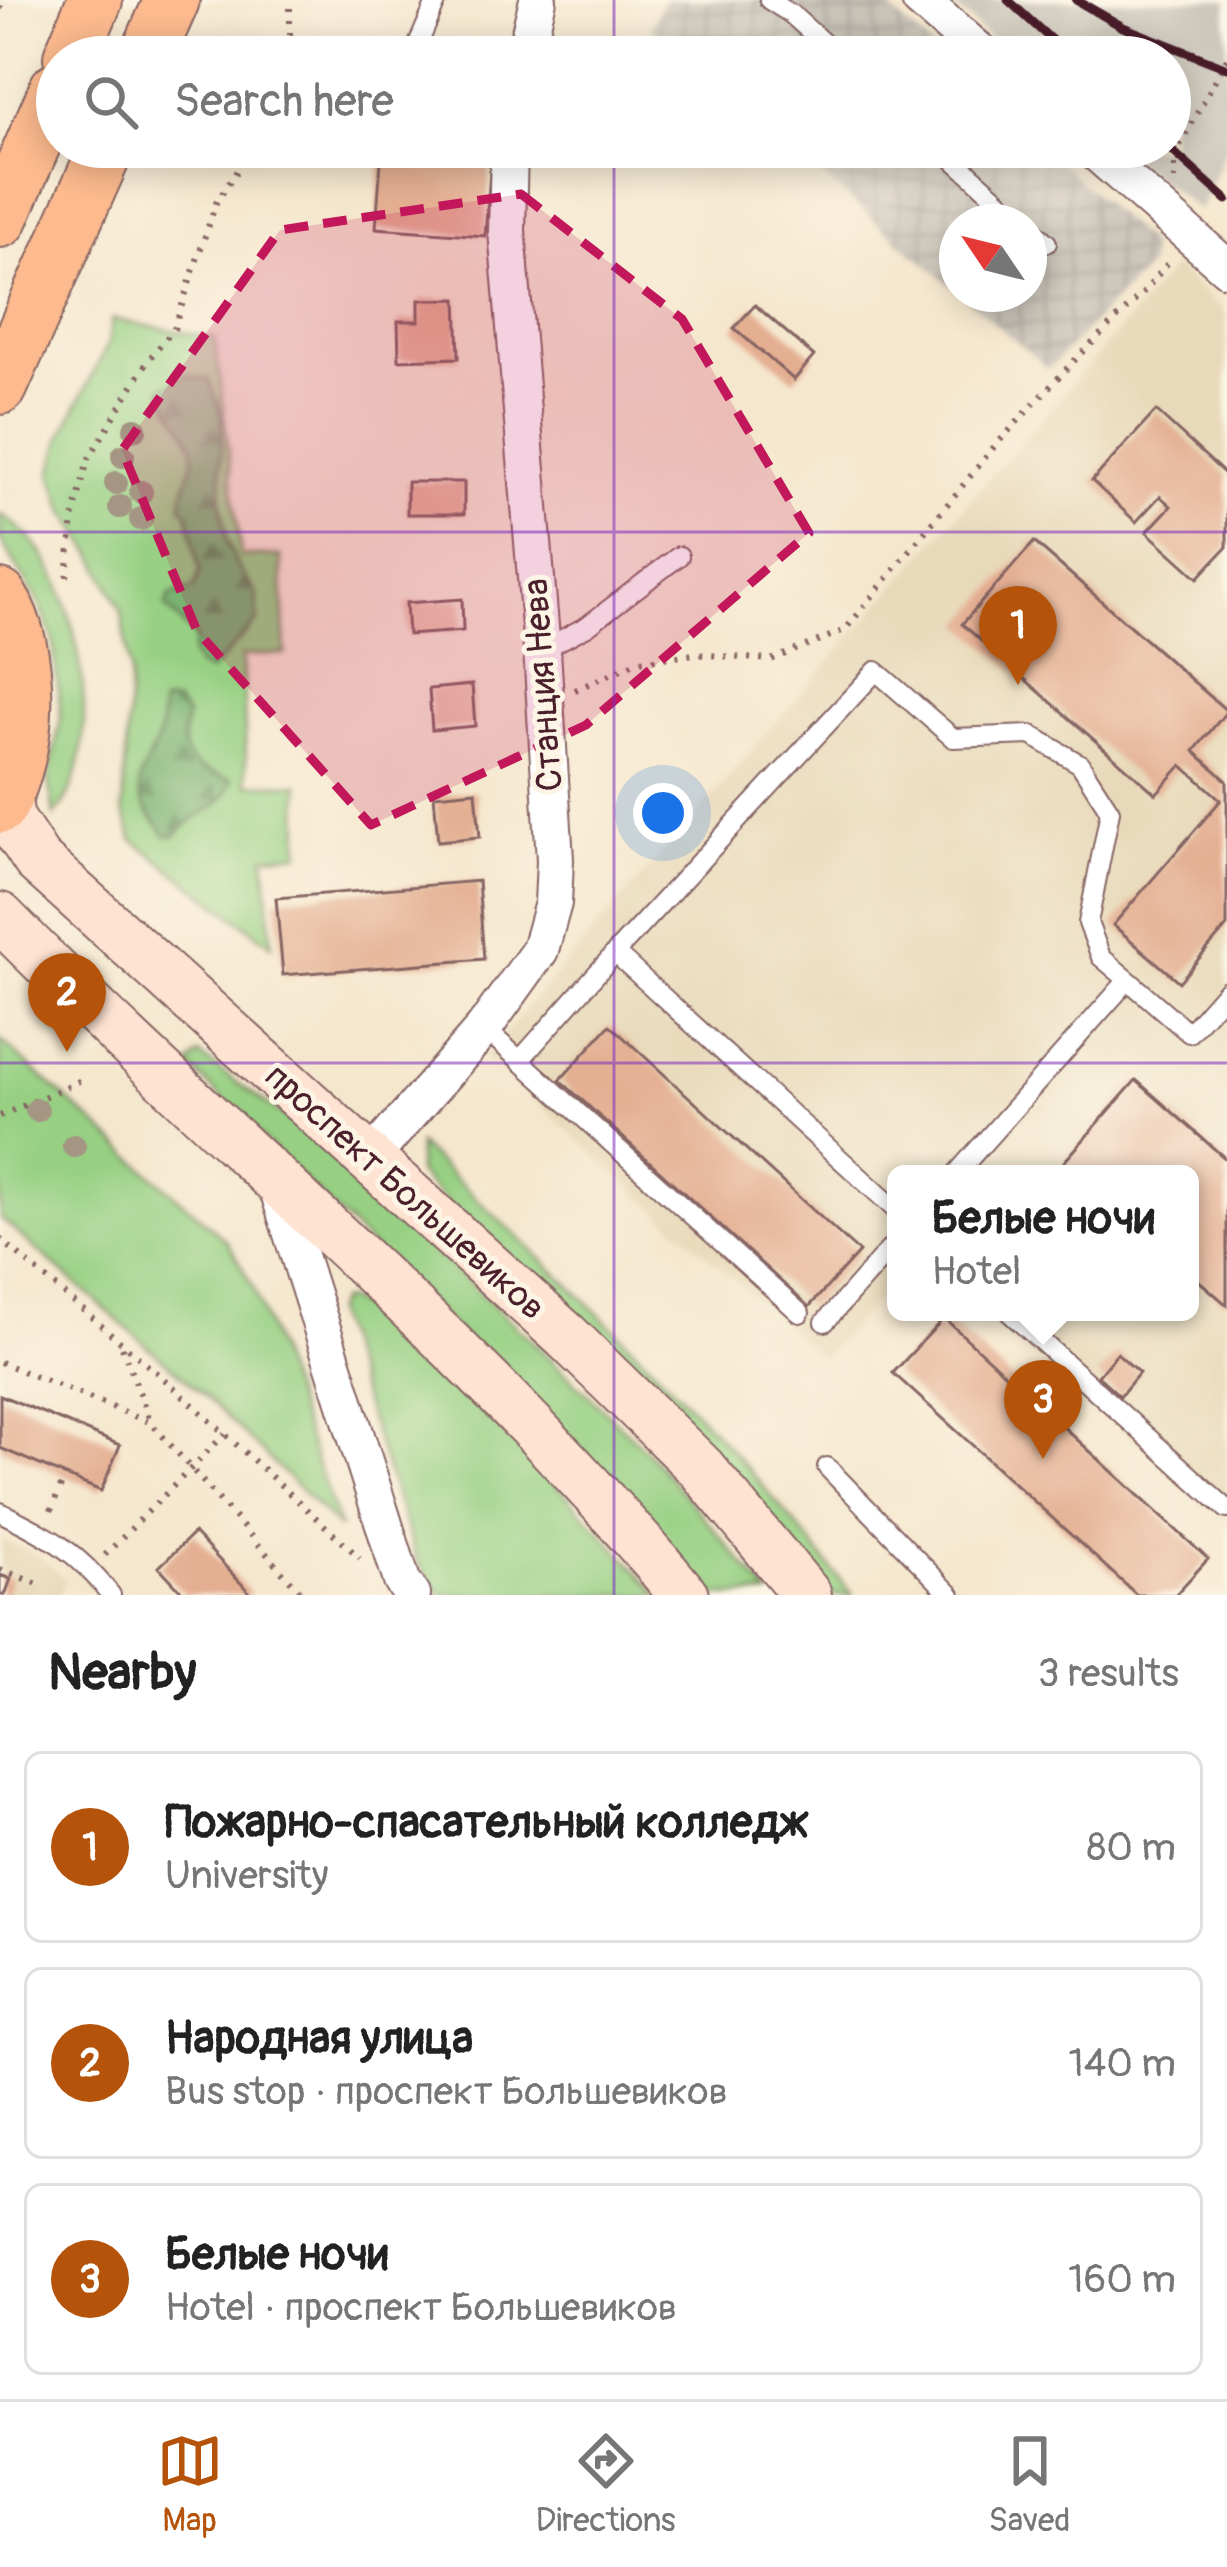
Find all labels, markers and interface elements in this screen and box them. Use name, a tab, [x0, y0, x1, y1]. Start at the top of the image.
search box	[36, 36, 1191, 168]
icon: search	[78, 69, 144, 135]
text: Search here	[174, 74, 394, 130]
north arrow	[939, 204, 1047, 312]
street label: Станция Нева	[513, 577, 573, 793]
pin: 1	[979, 586, 1057, 685]
your location	[633, 783, 693, 843]
pin: 2	[28, 953, 106, 1052]
street label: проспект Большевиков	[255, 1054, 555, 1330]
popup	[887, 1165, 1199, 1321]
text: Белые ночи	[931, 1191, 1155, 1247]
text: Hotel	[931, 1247, 1021, 1296]
pin: 3	[1004, 1360, 1082, 1459]
text: Nearby	[48, 1641, 196, 1705]
text: 3 results	[1038, 1649, 1179, 1698]
text: Пожарно-спасательный колледж	[165, 1795, 808, 1851]
text: 1	[82, 1823, 98, 1872]
text: 80 m	[1087, 1823, 1176, 1872]
text: University	[165, 1851, 328, 1900]
text: Народная улица	[165, 2011, 473, 2067]
text: 2	[79, 2039, 101, 2088]
text: 140 m	[1068, 2039, 1176, 2088]
text: Bus stop · проспект Большевиков	[165, 2067, 728, 2116]
text: Белые ночи	[165, 2227, 388, 2283]
text: 3	[79, 2255, 101, 2304]
text: 160 m	[1068, 2255, 1176, 2304]
text: Hotel · проспект Большевиков	[165, 2283, 677, 2332]
tab: Map	[157, 2428, 223, 2541]
tab: Directions	[536, 2428, 676, 2541]
tab: Saved	[989, 2428, 1070, 2541]

